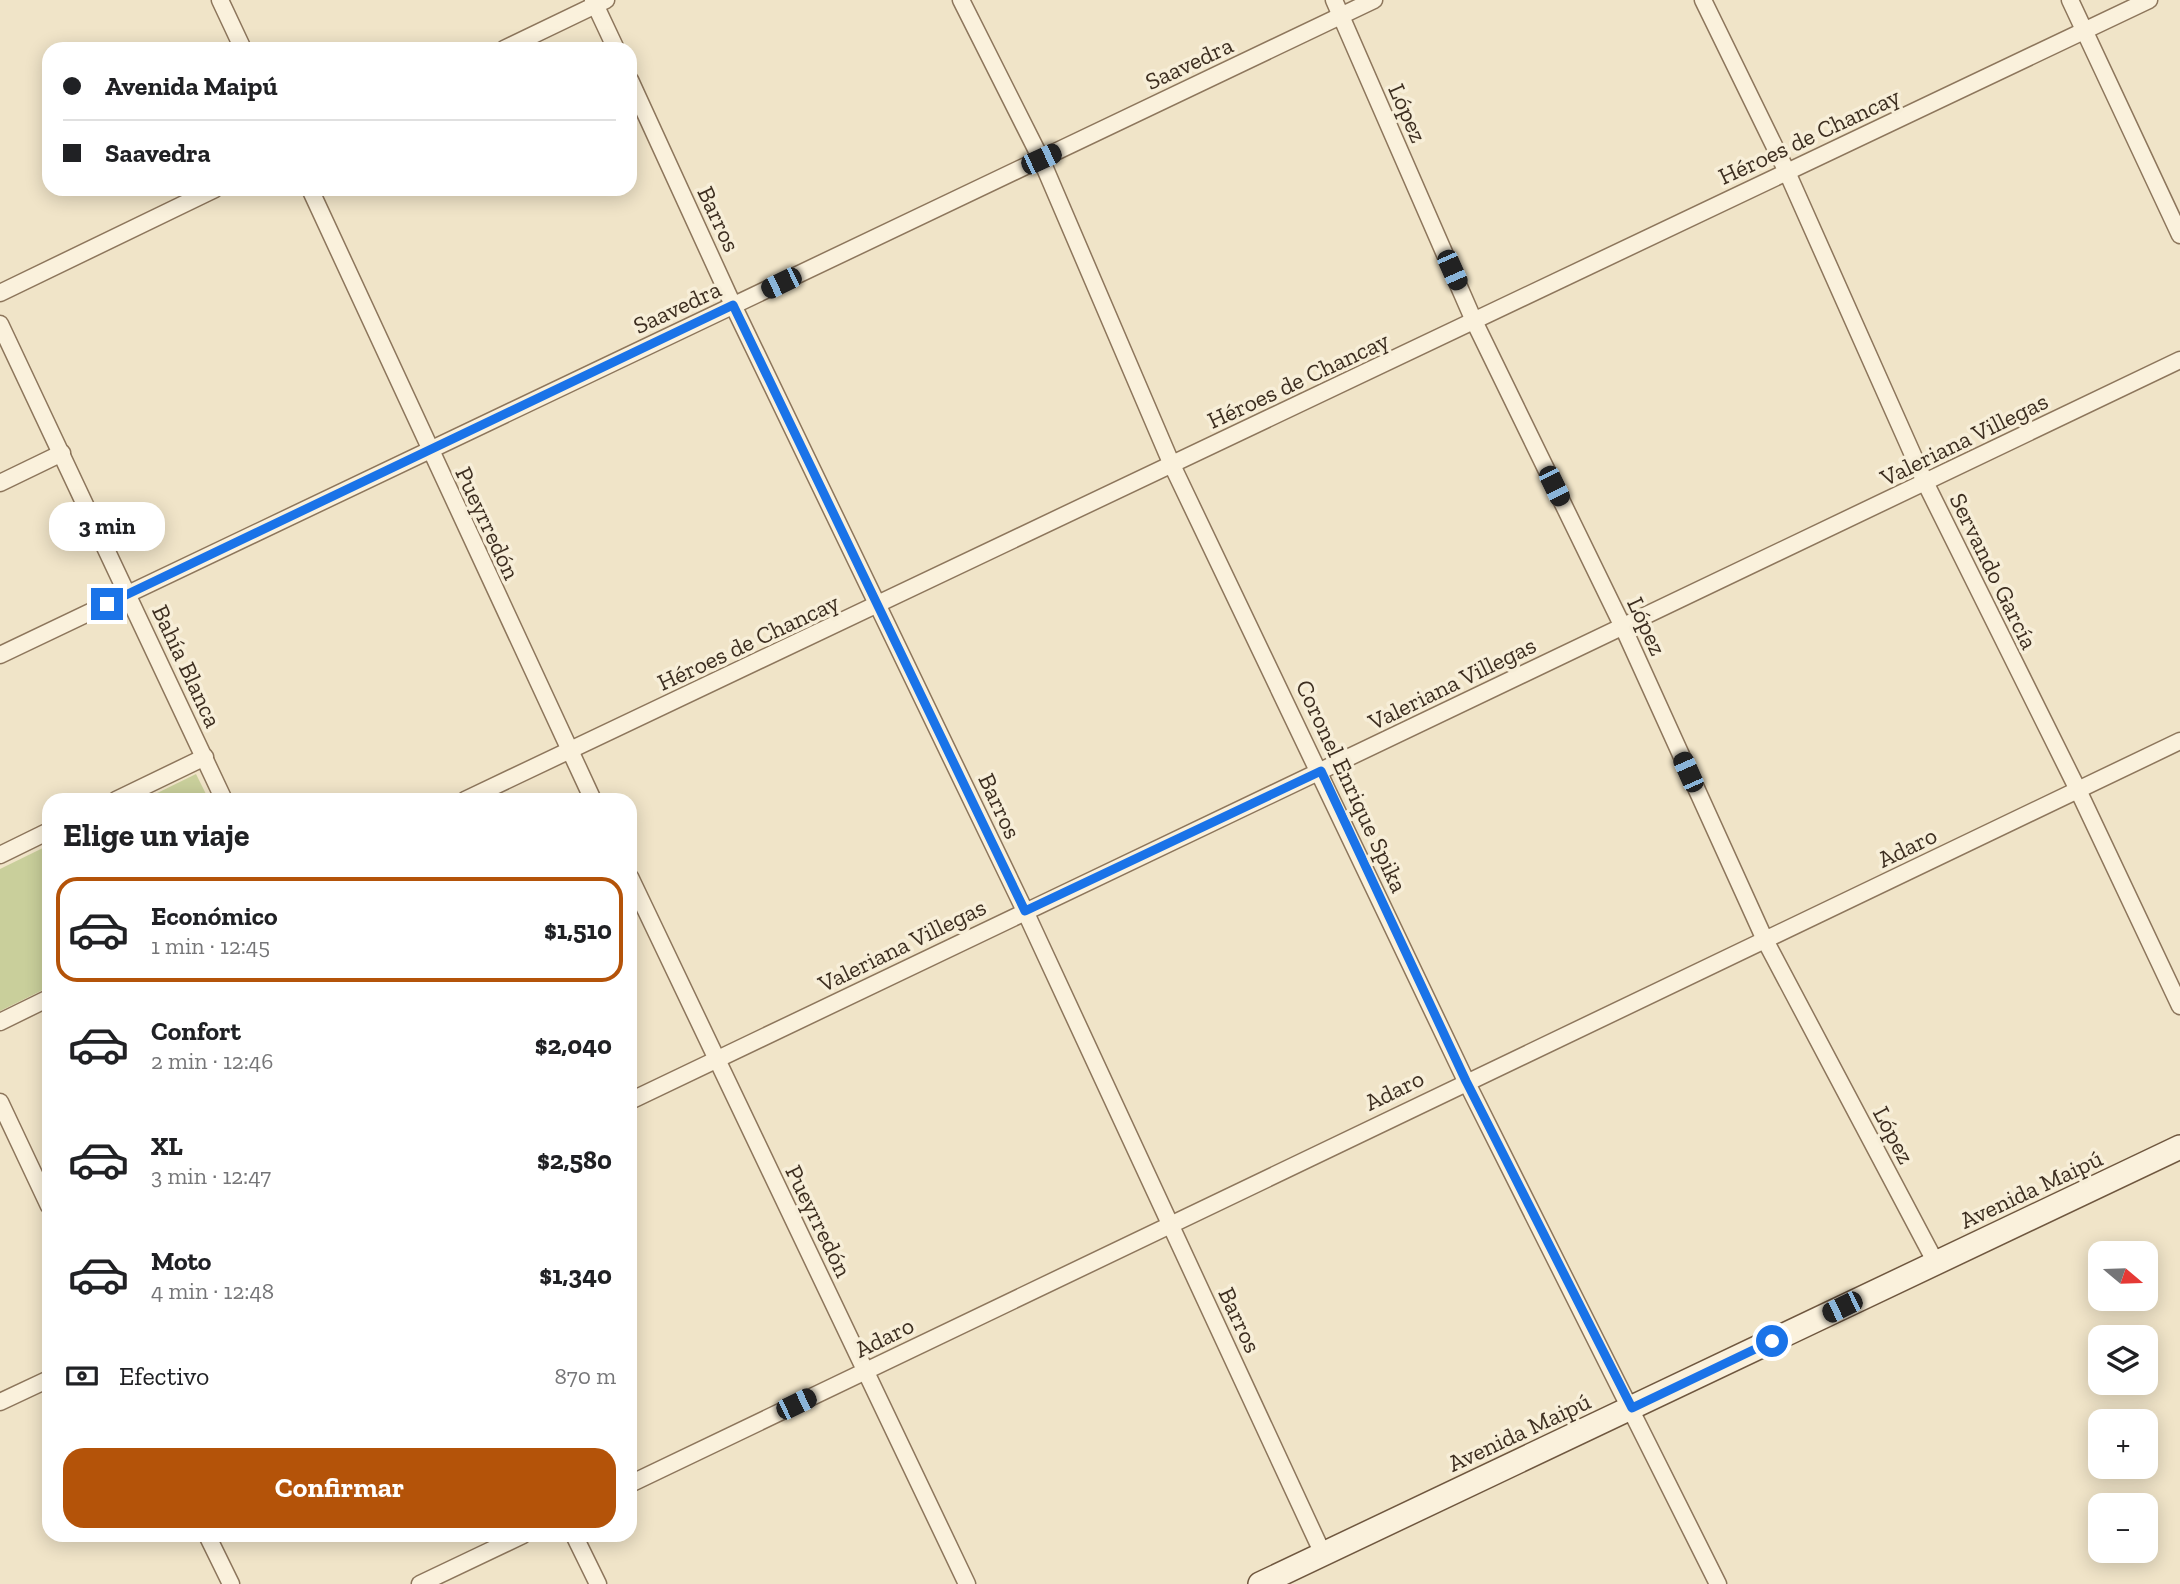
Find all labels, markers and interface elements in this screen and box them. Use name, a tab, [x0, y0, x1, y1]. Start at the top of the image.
street label: Saavedra	[1141, 30, 1238, 96]
text: Avenida Maipú	[105, 70, 278, 102]
street label: López	[1382, 79, 1434, 147]
street label: Héroes de Chancay	[1714, 81, 1905, 191]
text: Saavedra	[105, 137, 211, 169]
car	[1018, 141, 1065, 177]
street label: Barros	[691, 182, 747, 256]
car	[1434, 247, 1471, 293]
car	[758, 264, 805, 302]
street label: Saavedra	[629, 274, 726, 340]
street label: Héroes de Chancay	[1203, 325, 1394, 435]
street label: Valeriana Villegas	[1875, 386, 2052, 493]
street label: Pueyrredón	[449, 462, 527, 584]
car	[1536, 463, 1573, 509]
street label: Servando García	[1944, 488, 2045, 654]
callout: 3 min	[49, 503, 165, 552]
text: 3 min	[78, 512, 136, 540]
street label: Héroes de Chancay	[653, 587, 844, 697]
route end	[91, 588, 123, 620]
street label: López	[1621, 592, 1673, 660]
street label: Bahía Blanca	[146, 600, 228, 732]
street label: Valeriana Villegas	[1363, 630, 1540, 737]
street label: Coronel Enrique Spika	[1290, 675, 1414, 897]
car	[1670, 749, 1707, 795]
street label: Barros	[972, 769, 1028, 843]
text: Elige un viaje	[63, 816, 250, 854]
street label: Adaro	[1873, 820, 1941, 874]
street label: Valeriana Villegas	[813, 892, 990, 999]
icon: car	[67, 898, 130, 961]
text: Económico	[151, 900, 278, 932]
text: $1,510	[544, 914, 612, 946]
text: 1 min · 12:45	[151, 932, 270, 960]
icon: car	[67, 1013, 130, 1076]
text: Confort	[151, 1015, 241, 1047]
text: $2,040	[535, 1029, 612, 1061]
text: 2 min · 12:46	[151, 1047, 273, 1075]
street label: Adaro	[1360, 1063, 1428, 1117]
street label: López	[1867, 1101, 1921, 1169]
icon: car	[67, 1128, 130, 1191]
text: XL	[151, 1130, 183, 1162]
street label: Avenida Maipú	[1955, 1143, 2107, 1235]
text: $2,580	[537, 1144, 612, 1176]
street label: Pueyrredón	[779, 1160, 859, 1282]
text: 3 min · 12:47	[151, 1162, 271, 1190]
north arrow	[2088, 1241, 2158, 1311]
map controls	[2088, 1241, 2158, 1563]
icon: car	[67, 1243, 130, 1306]
text: Moto	[151, 1245, 211, 1277]
text: $1,340	[539, 1259, 612, 1291]
text: 4 min · 12:48	[151, 1277, 274, 1305]
street label: Barros	[1212, 1283, 1268, 1357]
car	[1819, 1288, 1866, 1326]
street label: Adaro	[850, 1310, 918, 1364]
route start	[1756, 1325, 1788, 1357]
button: layers	[2088, 1325, 2158, 1395]
icon: cash	[63, 1357, 101, 1395]
text: Efectivo	[119, 1360, 209, 1392]
text: 870 m	[554, 1362, 616, 1390]
car	[773, 1385, 820, 1423]
street label: Avenida Maipú	[1443, 1386, 1595, 1478]
button: +	[2088, 1409, 2158, 1479]
button: Confirmar	[63, 1448, 616, 1528]
button: −	[2088, 1493, 2158, 1563]

